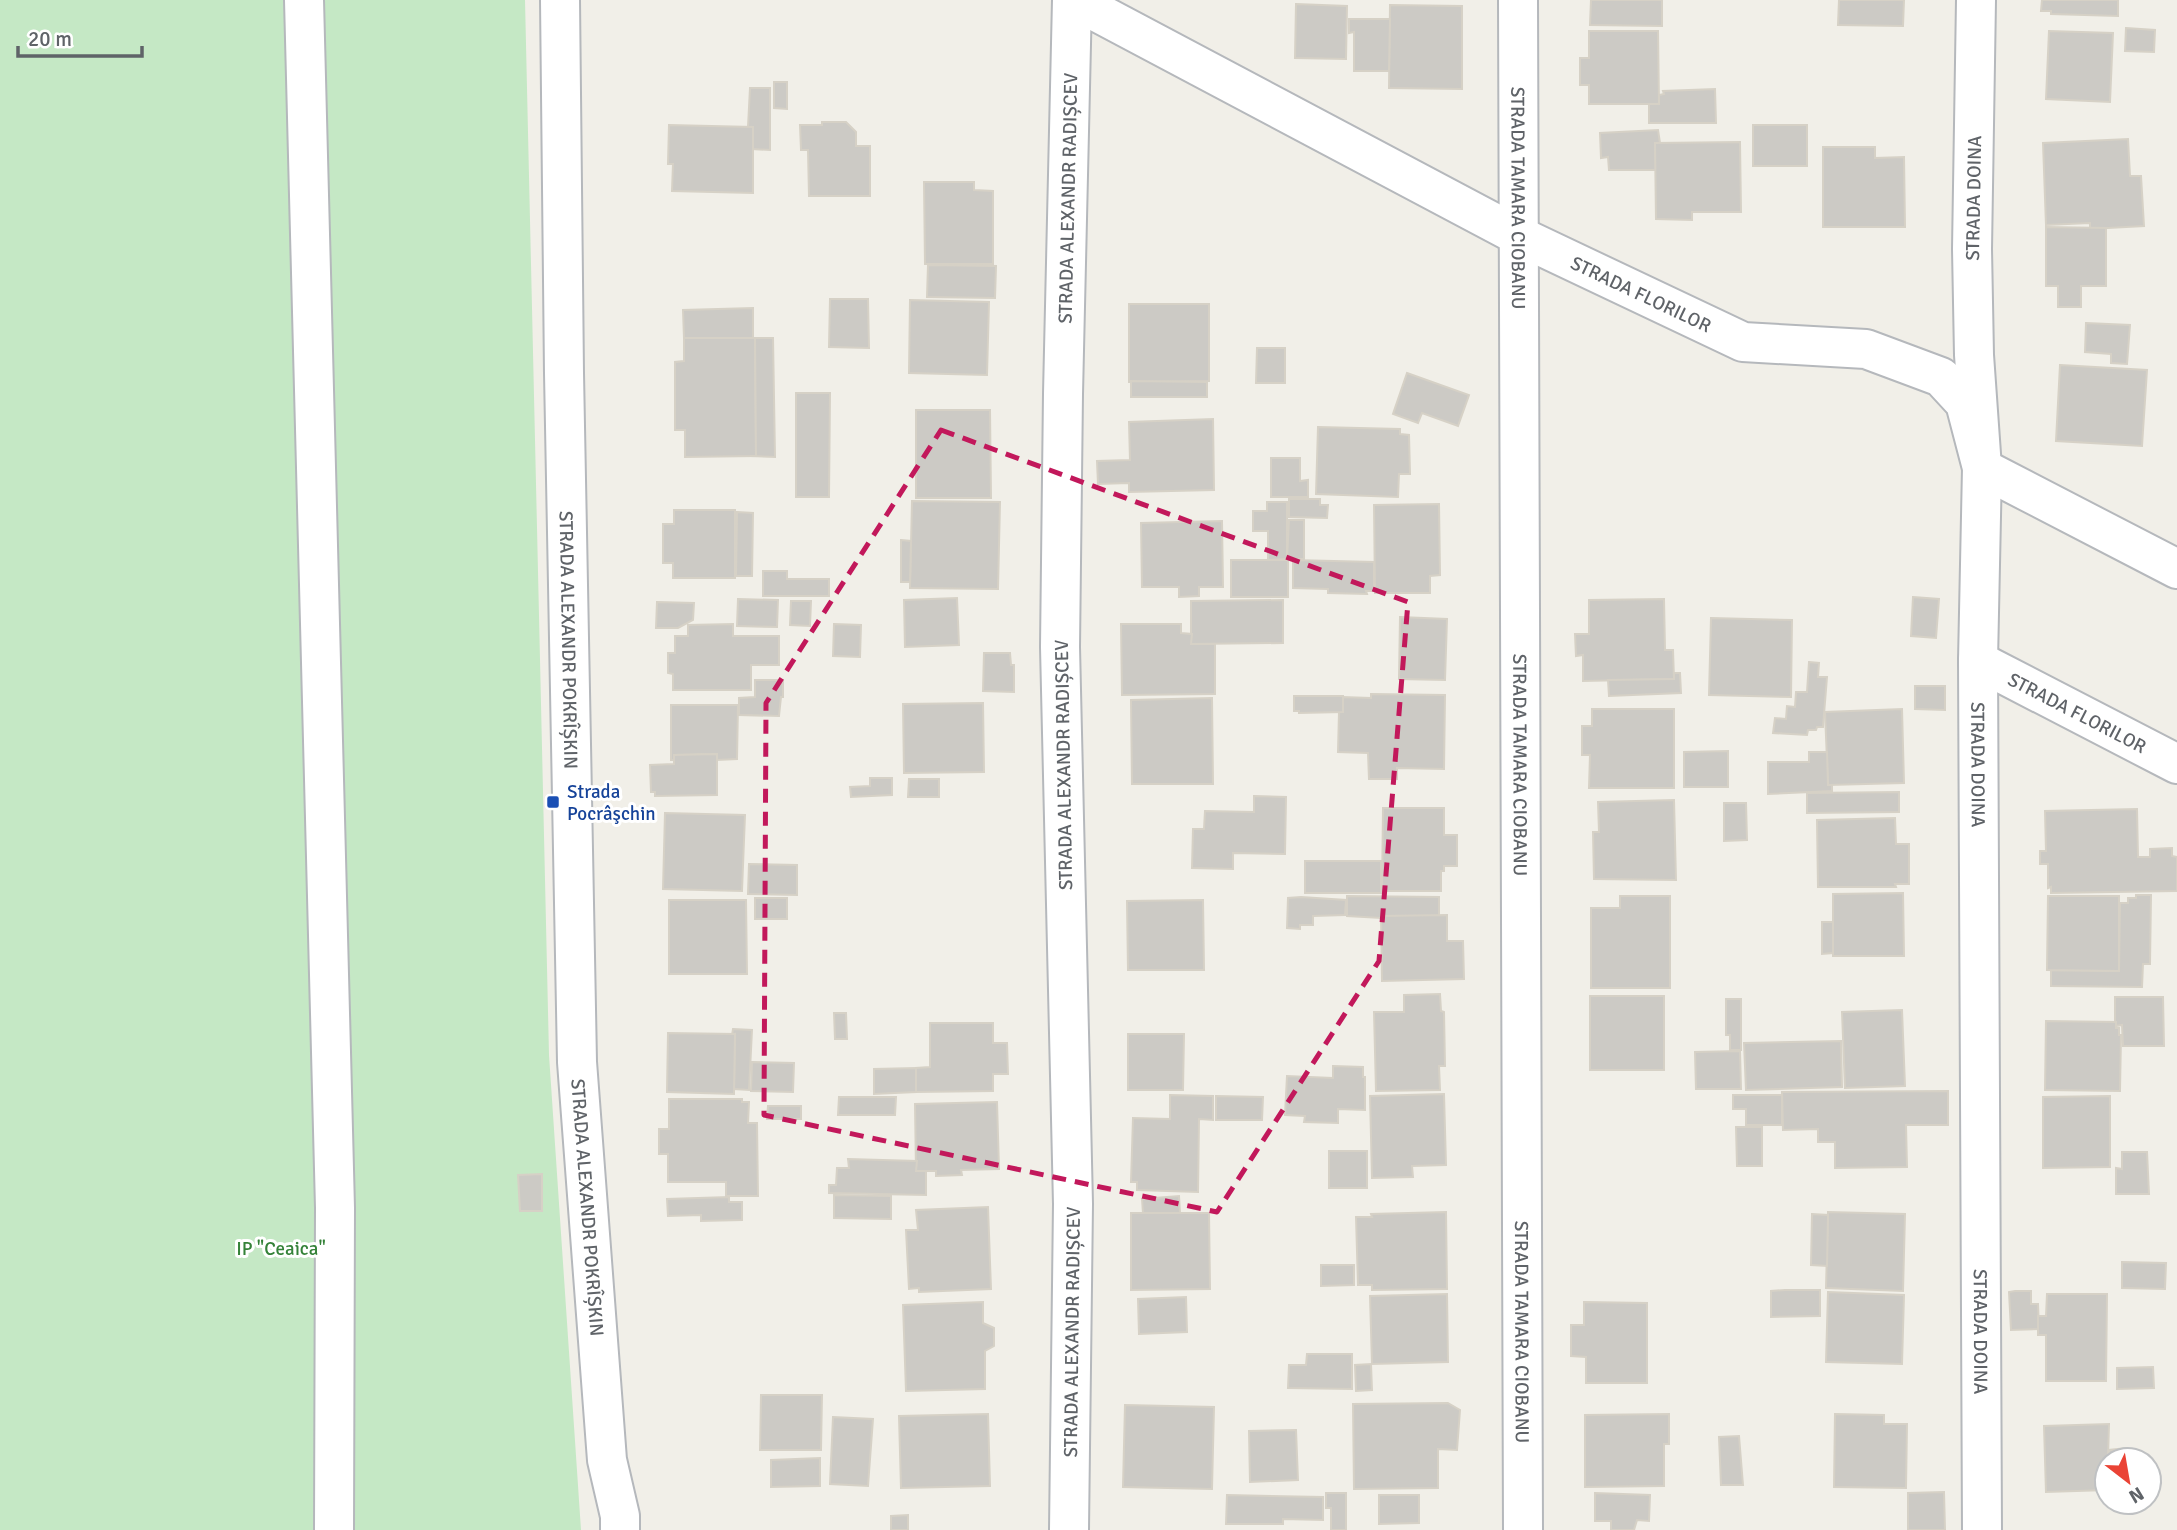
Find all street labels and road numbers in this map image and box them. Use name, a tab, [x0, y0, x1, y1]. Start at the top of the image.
street label: STRADA ALEXANDR RADIȘCEV	[1054, 73, 1083, 324]
street label: STRADA TAMARA CIOBANU	[1505, 87, 1530, 309]
street label: STRADA DOINA	[1961, 135, 1987, 261]
street label: STRADA FLORILOR	[1567, 251, 1715, 338]
street label: STRADA ALEXANDR POKRÎȘKIN	[554, 511, 582, 769]
street label: STRADA ALEXANDR RADIȘCEV	[1050, 639, 1078, 890]
street label: STRADA TAMARA CIOBANU	[1507, 654, 1532, 876]
street label: STRADA FLORILOR	[2004, 668, 2150, 759]
street label: STRADA DOINA	[1965, 702, 1990, 828]
street label: STRADA ALEXANDR POKRÎȘKIN	[565, 1078, 609, 1337]
street label: STRADA ALEXANDR RADIȘCEV	[1059, 1206, 1086, 1458]
street label: STRADA TAMARA CIOBANU	[1509, 1221, 1534, 1443]
street label: STRADA DOINA	[1968, 1269, 1992, 1395]

